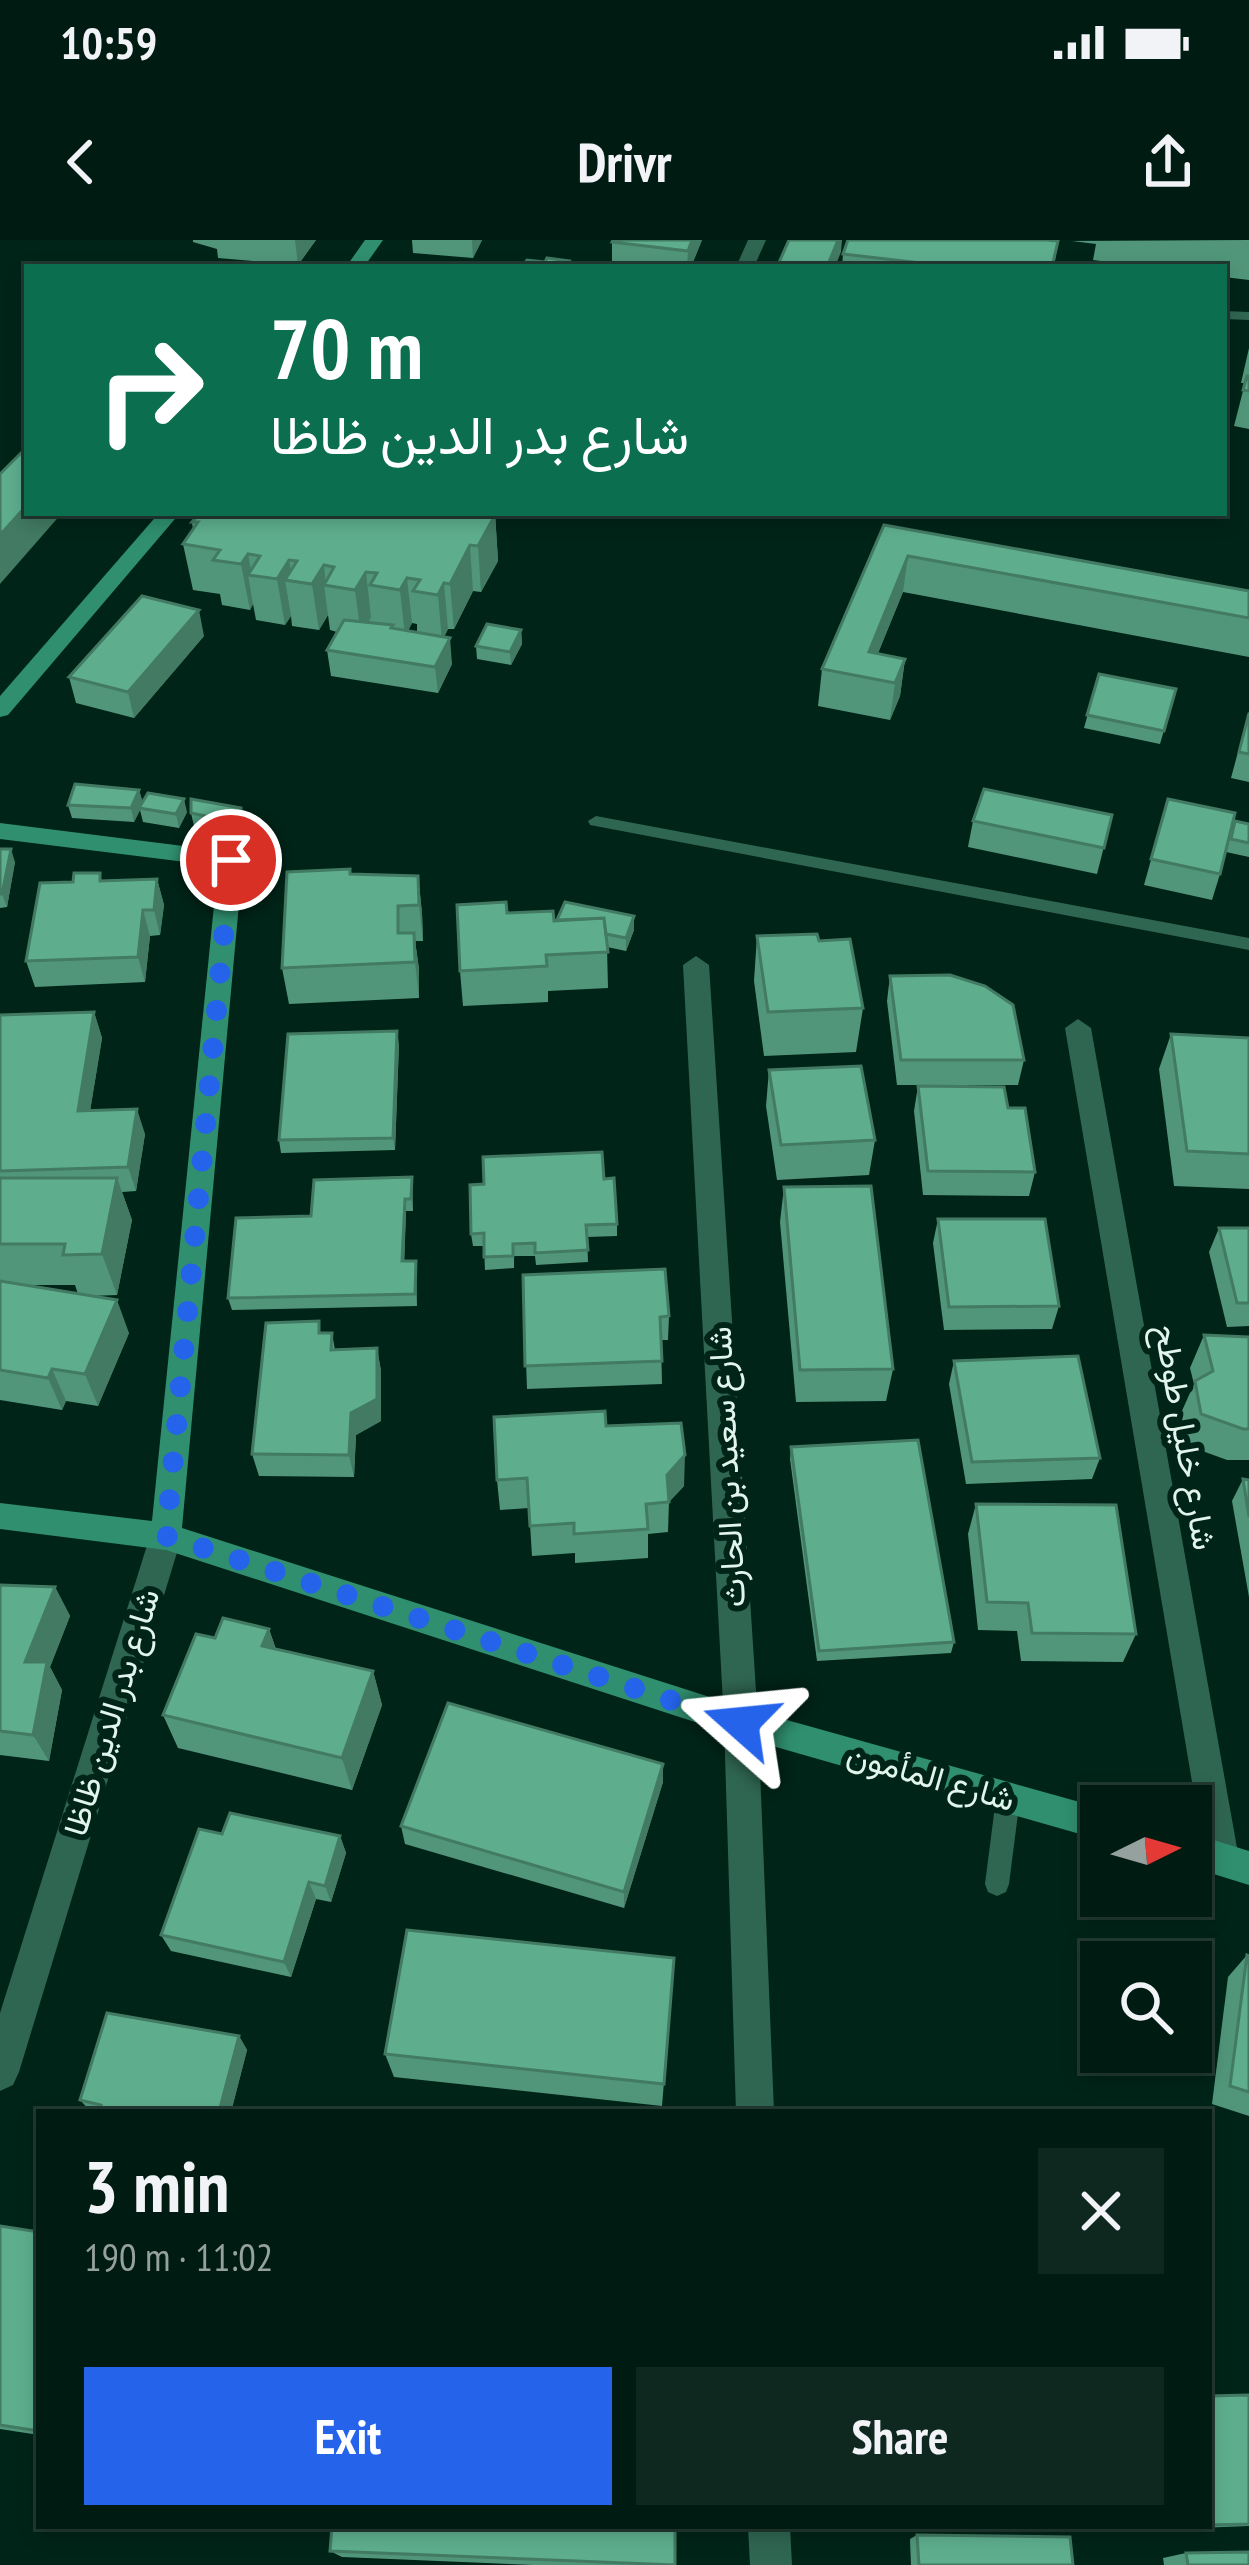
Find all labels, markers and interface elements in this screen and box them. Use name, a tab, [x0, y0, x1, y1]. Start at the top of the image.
text: 10:59	[60, 13, 157, 71]
text: Drivr	[577, 127, 672, 197]
icon: back	[48, 129, 114, 195]
icon: share	[1135, 129, 1201, 195]
text: 70 m	[270, 293, 423, 402]
icon: right	[72, 312, 228, 468]
text: شارع بدر الدين ظاظا	[270, 399, 689, 469]
pin	[180, 809, 282, 911]
icon: arrive	[198, 827, 264, 893]
street label: شارع خليل طوطح	[1144, 1321, 1228, 1554]
street label: شارع سعيد بن الحارث	[697, 1325, 756, 1609]
street label: شارع بدر الدين ظاظا	[53, 1583, 170, 1841]
position arrow	[678, 1660, 804, 1786]
street label: شارع المأمون	[842, 1731, 1020, 1822]
north arrow	[1080, 1785, 1212, 1917]
map controls	[1080, 1785, 1212, 2073]
button: search	[1080, 1941, 1212, 2073]
text: 3 min	[84, 2139, 229, 2232]
button: close	[1038, 2148, 1164, 2274]
text: 190 m · 11:02	[84, 2231, 273, 2282]
button: Exit	[84, 2367, 612, 2505]
button: Share	[636, 2367, 1164, 2505]

